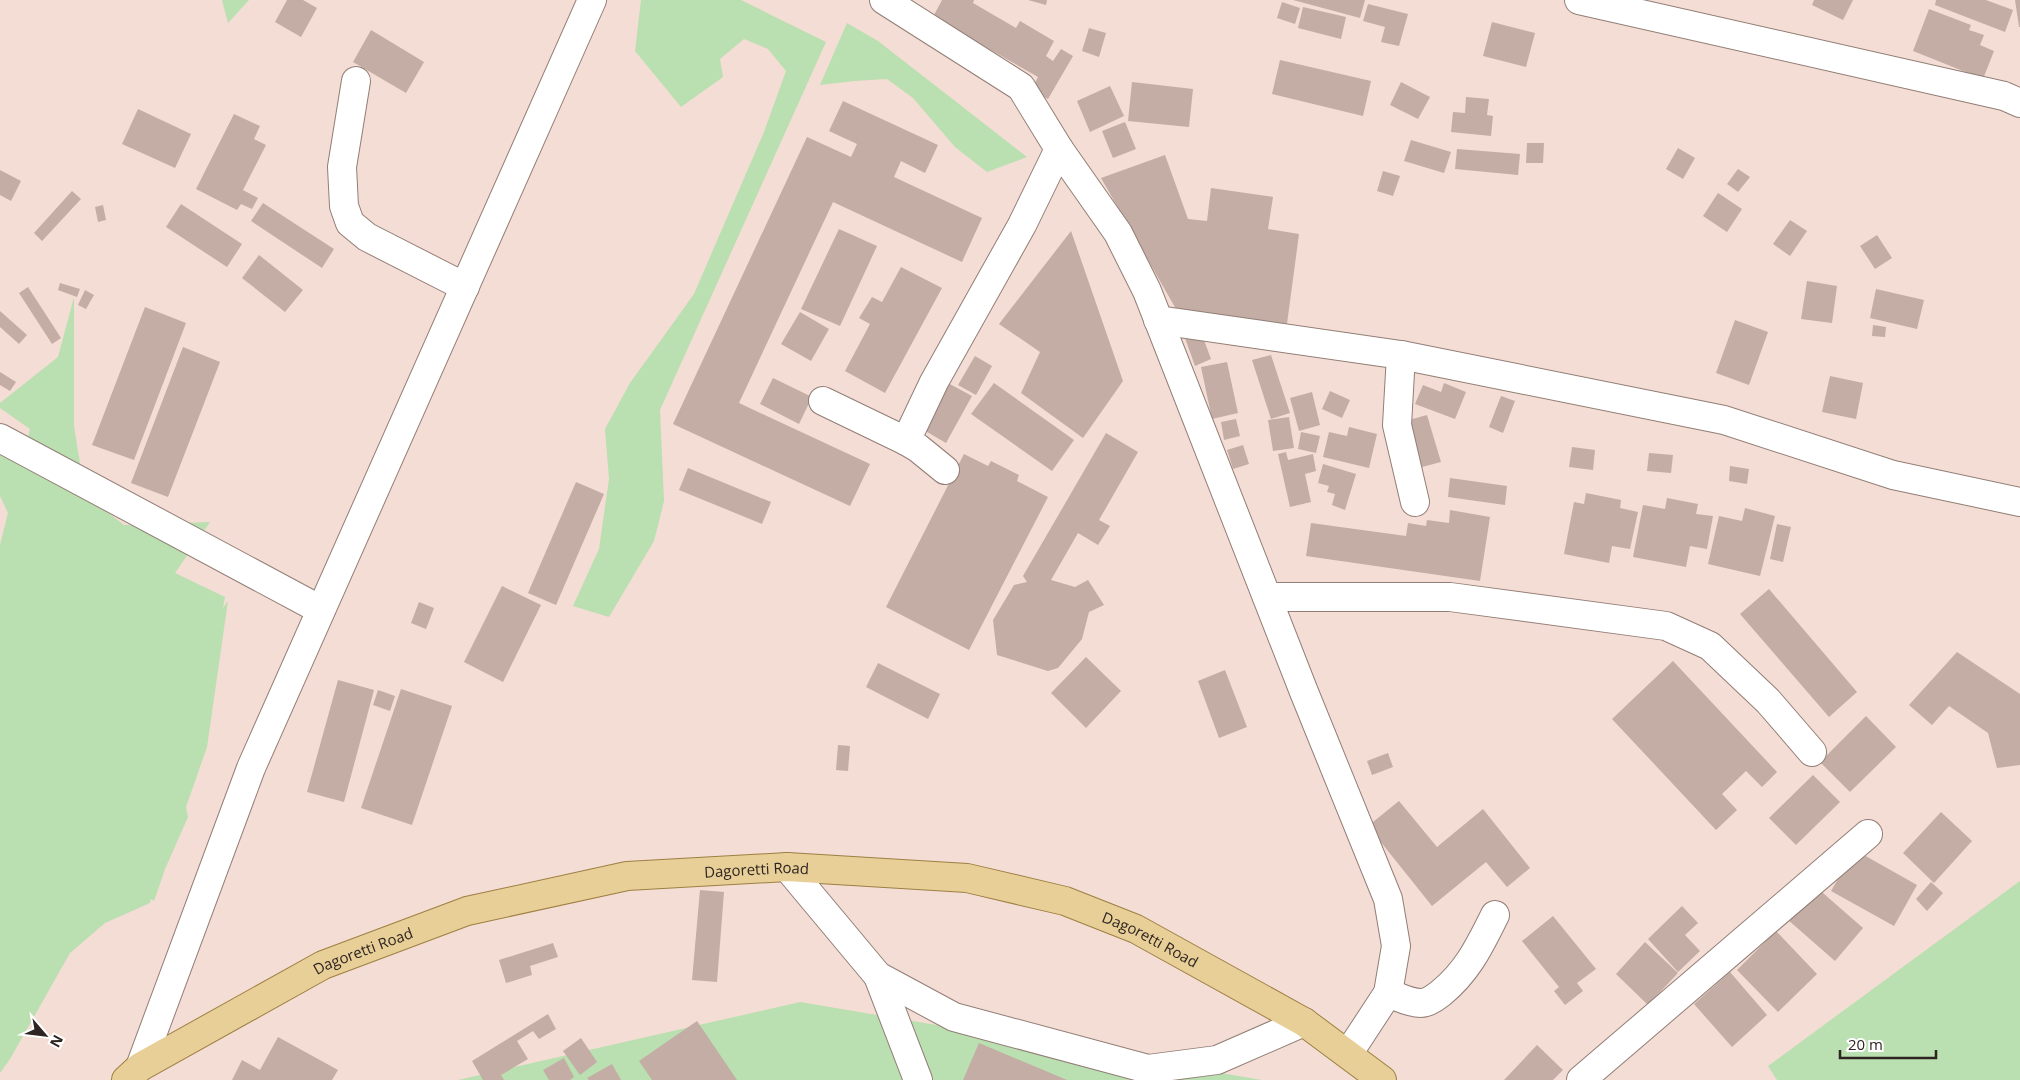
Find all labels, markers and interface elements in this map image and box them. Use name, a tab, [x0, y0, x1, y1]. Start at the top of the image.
street label: Dagoretti Road	[704, 857, 810, 882]
street label: Dagoretti Road	[1099, 907, 1202, 972]
street label: Dagoretti Road	[309, 922, 415, 979]
north arrow	[20, 1010, 70, 1060]
scale bar	[1840, 1028, 1936, 1060]
text: N	[46, 1032, 68, 1051]
text: 20 m	[1848, 1034, 1883, 1054]

